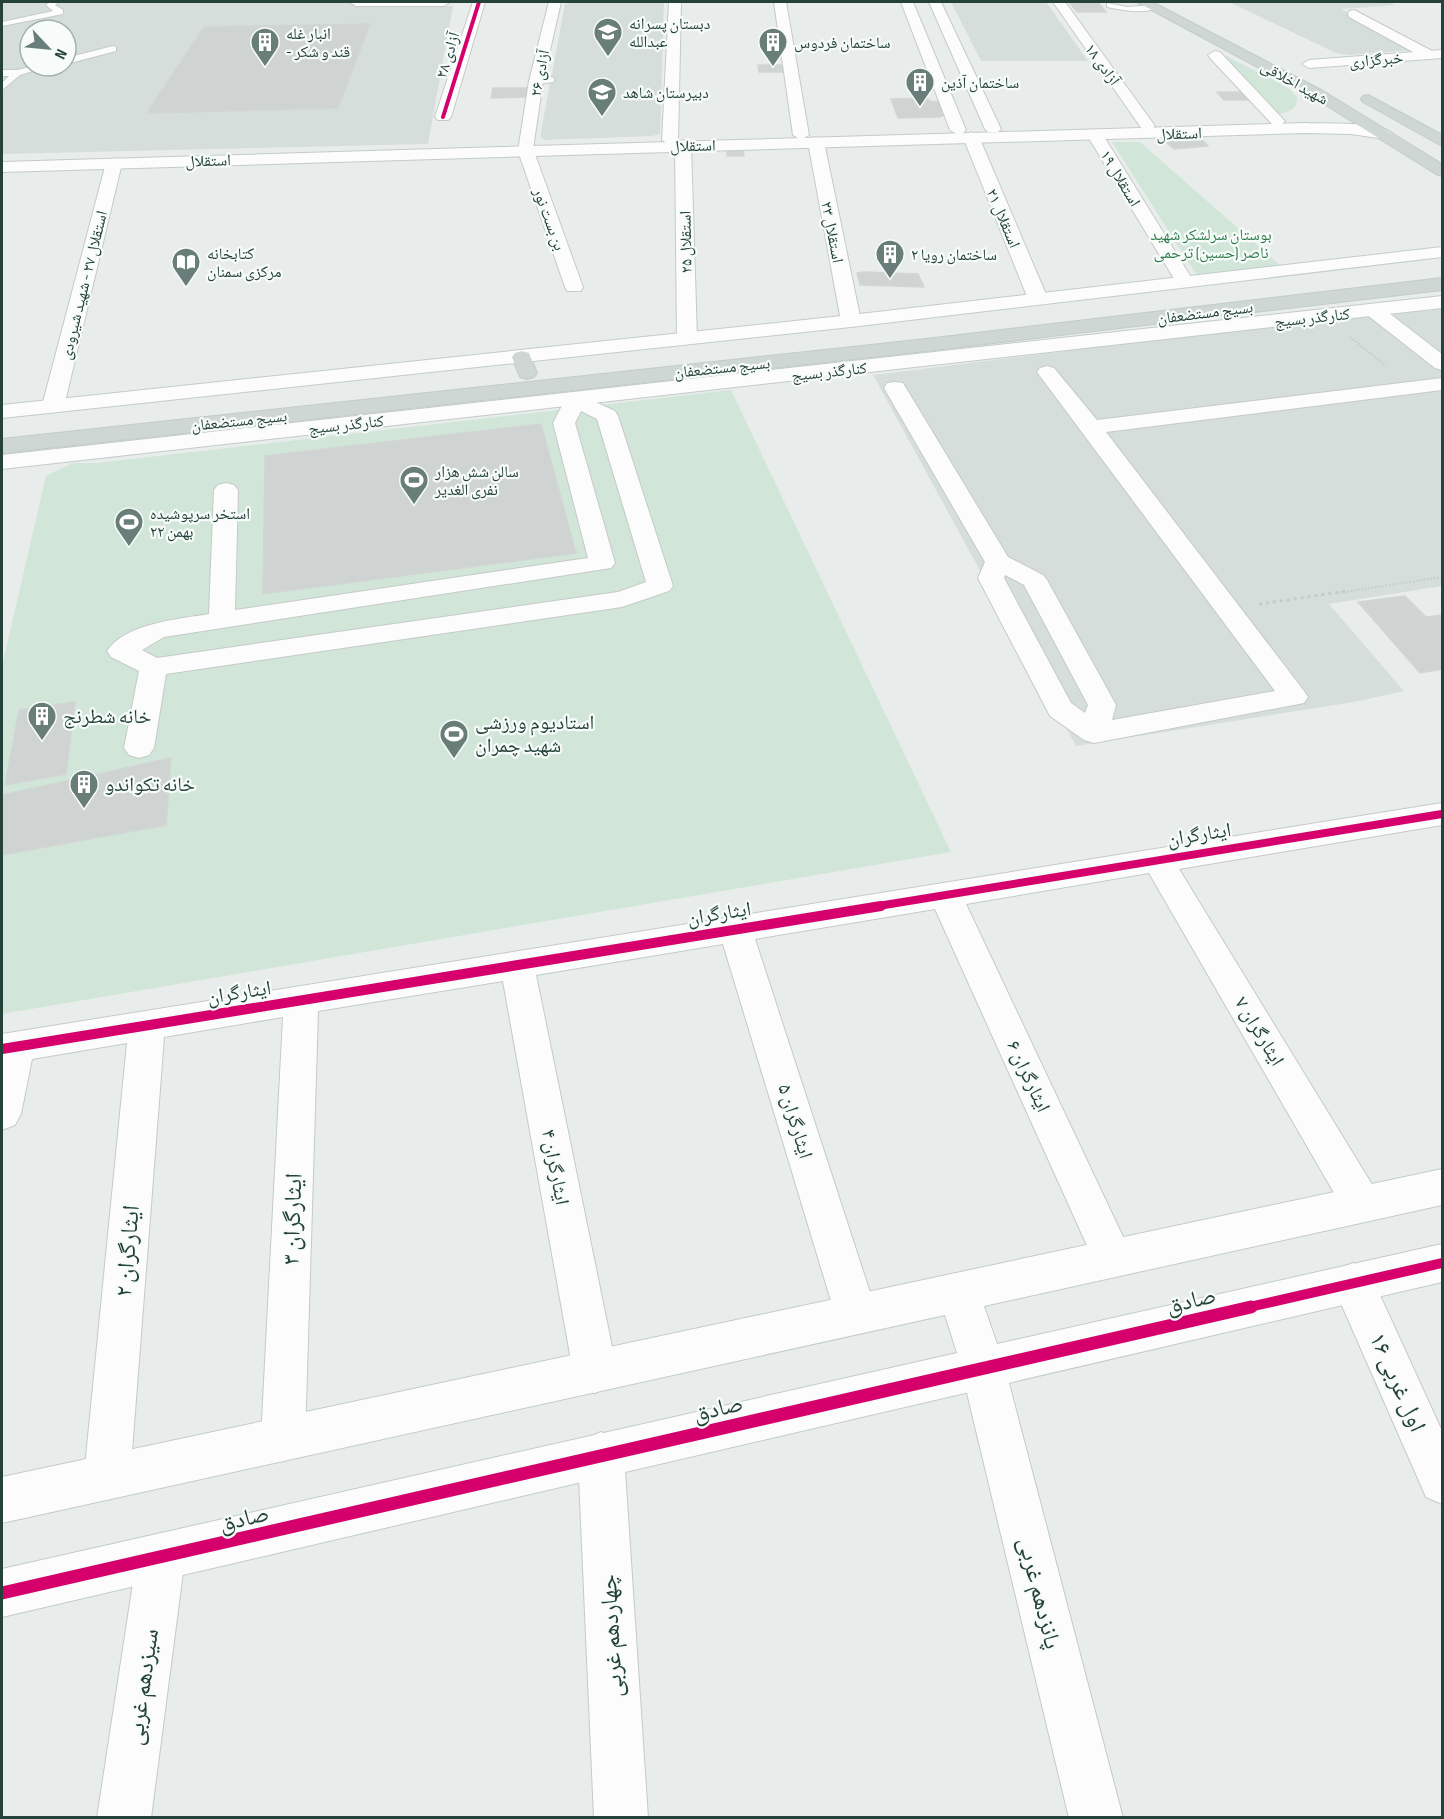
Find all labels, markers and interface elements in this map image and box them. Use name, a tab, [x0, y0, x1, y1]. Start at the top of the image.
place label: دبستان پسرانه عبدالله	[629, 15, 710, 52]
school or university icon: دبستان پسرانه عبدالله	[592, 16, 624, 58]
north arrow	[18, 18, 78, 78]
place label: انبار غله - قند و شکر	[286, 25, 350, 62]
building icon: انبار غله - قند و شکر	[249, 26, 281, 68]
building icon: ساختمان فردوس	[757, 26, 789, 68]
street label: آزادی ۲۸	[432, 29, 465, 81]
place label: ساختمان فردوس	[794, 34, 891, 53]
street label: آزادی ۱۸	[1080, 40, 1124, 90]
text: N	[50, 46, 71, 62]
street label: آزادی ۲۶	[527, 47, 554, 98]
street label: خبرگزاری	[1348, 49, 1404, 72]
street label: شهید اخلاقی	[1257, 57, 1331, 110]
building icon: ساختمان آذین	[904, 66, 936, 108]
place label: ساختمان آذین	[941, 74, 1019, 93]
school or university icon: دبیرستان شاهد	[586, 76, 618, 118]
place label: دبیرستان شاهد	[623, 84, 709, 103]
street label: استقلال	[1156, 124, 1202, 145]
street label: استقلال	[670, 137, 716, 156]
street label: استقلال ۱۹	[1095, 147, 1144, 210]
street label: استقلال	[185, 151, 231, 172]
street label: بن بست نور	[528, 185, 569, 253]
street label: استقلال ۲۱	[982, 186, 1024, 251]
street label: استقلال ۲۳	[816, 200, 847, 265]
street label: استقلال ۲۷ - شهید شیرودی	[57, 209, 112, 362]
street label: استقلال ۲۵	[676, 211, 697, 273]
park label: بوستان سرلشکر شهید ناصر (حسین) ترحمی	[1150, 226, 1272, 263]
building icon: ساختمان رویا ۲	[874, 238, 906, 280]
place label: کتابخانه مرکزی سمنان	[207, 245, 282, 282]
library icon: کتابخانه مرکزی سمنان	[170, 246, 202, 288]
place label: ساختمان رویا ۲	[911, 246, 997, 265]
street label: بسیج مستضعفان	[1156, 298, 1254, 329]
street label: کنارگذر بسیج	[1273, 305, 1351, 332]
street label: بسیج مستضعفان	[673, 354, 771, 383]
street label: کنارگذر بسیج	[790, 359, 868, 386]
street label: بسیج مستضعفان	[190, 407, 288, 436]
street label: کنارگذر بسیج	[307, 412, 385, 439]
place label: سالن شش هزار نفری الغدیر	[434, 463, 519, 500]
sports icon: سالن شش هزار نفری الغدیر	[398, 464, 430, 506]
place label: استخر سرپوشیده ۲۲ بهمن	[150, 505, 250, 542]
sports icon: استخر سرپوشیده ۲۲ بهمن	[113, 506, 145, 548]
building icon: خانه شطرنج	[26, 700, 58, 742]
place label: خانه شطرنج	[63, 705, 151, 729]
place label: استادیوم ورزشی شهید چمران	[475, 711, 594, 758]
sports icon: استادیوم ورزشی شهید چمران	[438, 718, 470, 760]
building icon: خانه تکواندو	[68, 768, 100, 810]
place label: خانه تکواندو	[105, 773, 195, 797]
street label: ایثارگران	[1165, 818, 1233, 852]
street label: ایثارگران	[685, 897, 753, 931]
street label: ایثارگران	[205, 976, 273, 1010]
street label: ایثارگران ۷	[1229, 992, 1289, 1071]
street label: ایثارگران ۶	[1001, 1037, 1055, 1116]
street label: ایثارگران ۵	[772, 1081, 818, 1161]
street label: ایثارگران ۴	[536, 1127, 574, 1207]
street label: ایثارگران ۳	[276, 1173, 309, 1265]
street label: ایثارگران ۲	[109, 1204, 146, 1298]
street label: صادق	[1163, 1281, 1219, 1320]
street label: ۱۶ اول غربی	[1363, 1328, 1432, 1436]
street label: صادق	[690, 1389, 746, 1428]
street label: صادق	[216, 1499, 272, 1538]
street label: پانزدهم غربی	[1011, 1534, 1067, 1652]
street label: چهاردهم غربی	[594, 1574, 630, 1698]
street label: سیزدهم غربی	[120, 1627, 166, 1747]

